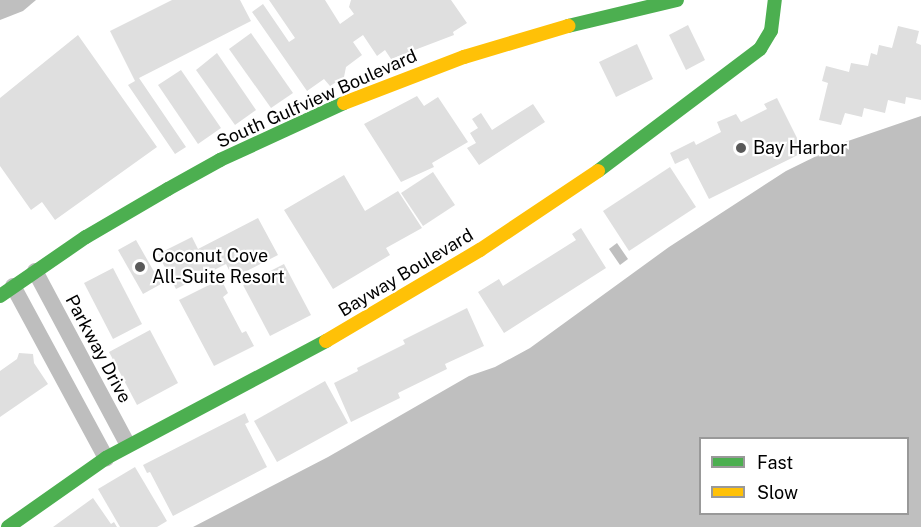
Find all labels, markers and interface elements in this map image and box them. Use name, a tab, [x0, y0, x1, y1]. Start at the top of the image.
street label: South Gulfview Boulevard	[214, 45, 420, 153]
place label: Bay Harbor	[753, 137, 847, 159]
marker: Bay Harbor	[734, 141, 748, 155]
street label: Bayway Boulevard	[335, 224, 477, 322]
place label: Coconut Cove All-Suite Resort	[152, 246, 285, 288]
marker: Coconut Cove All-Suite Resort	[133, 260, 147, 274]
street label: Parkway Drive	[60, 291, 136, 407]
legend	[699, 437, 909, 515]
text: Fast	[757, 452, 793, 473]
text: Slow	[757, 482, 798, 503]

